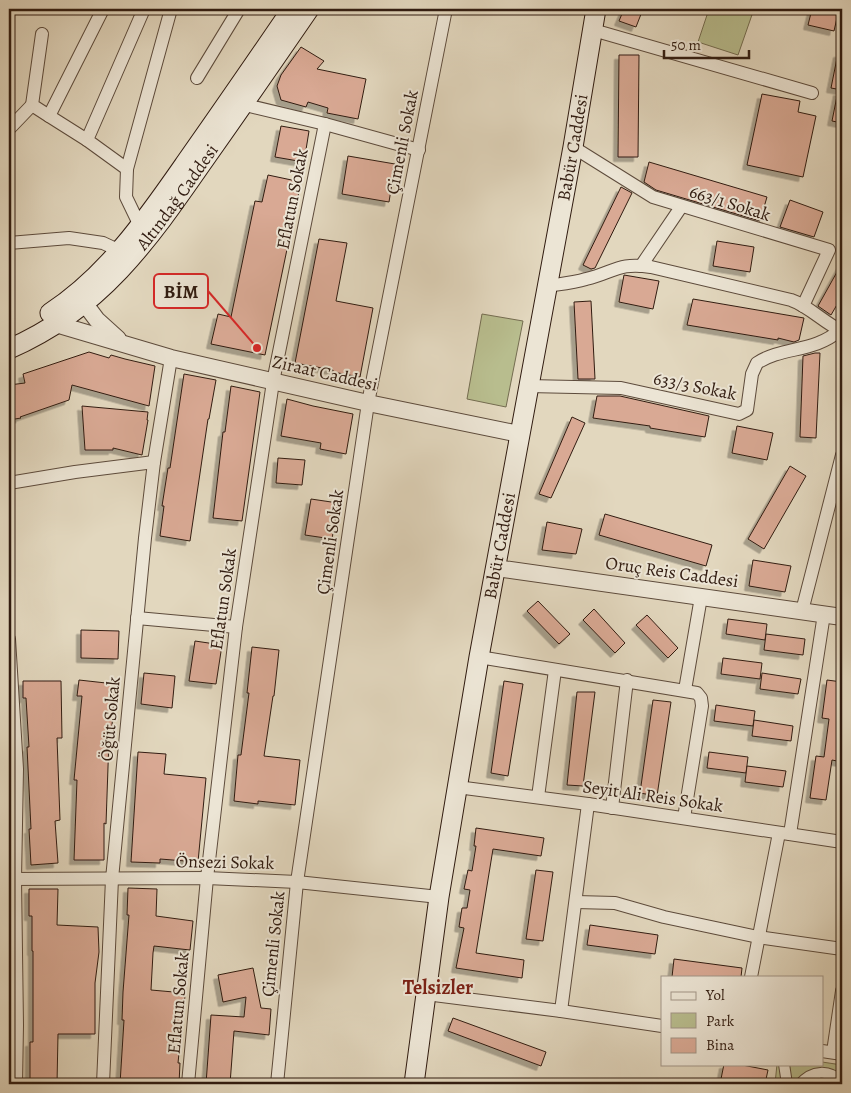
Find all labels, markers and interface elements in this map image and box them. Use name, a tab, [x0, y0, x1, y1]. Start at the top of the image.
scale bar	[664, 28, 748, 60]
text: 50 m	[671, 35, 701, 55]
street label: Çimenli Sokak	[380, 88, 424, 196]
street label: Babür Caddesi	[551, 92, 594, 203]
street label: Altındağ Caddesi	[130, 139, 224, 256]
street label: Eflatun Sokak	[270, 147, 314, 251]
street label: 663/1 Sokak	[686, 179, 774, 227]
callout: BİM	[154, 274, 208, 308]
text: BİM	[164, 279, 198, 305]
street label: Ziraat Caddesi	[270, 349, 380, 397]
street label: 633/3 Sokak	[651, 366, 739, 406]
street label: Çimenli Sokak	[311, 488, 349, 596]
street label: Babür Caddesi	[478, 491, 521, 601]
street label: Eflatun Sokak	[204, 547, 242, 651]
street label: Oruç Reis Caddesi	[604, 551, 740, 593]
street label: Öğüt Sokak	[94, 676, 126, 762]
street label: Seyit Ali Reis Sokak	[581, 774, 725, 818]
street label: Önsezi Sokak	[175, 849, 275, 875]
street label: Çimenli Sokak	[256, 890, 290, 998]
street label: Eflatun Sokak	[162, 951, 194, 1055]
district label: Telsizler	[403, 974, 473, 1001]
legend	[661, 976, 824, 1066]
text: Yol	[705, 985, 725, 1005]
text: Park	[706, 1011, 735, 1031]
text: Bina	[706, 1035, 734, 1055]

